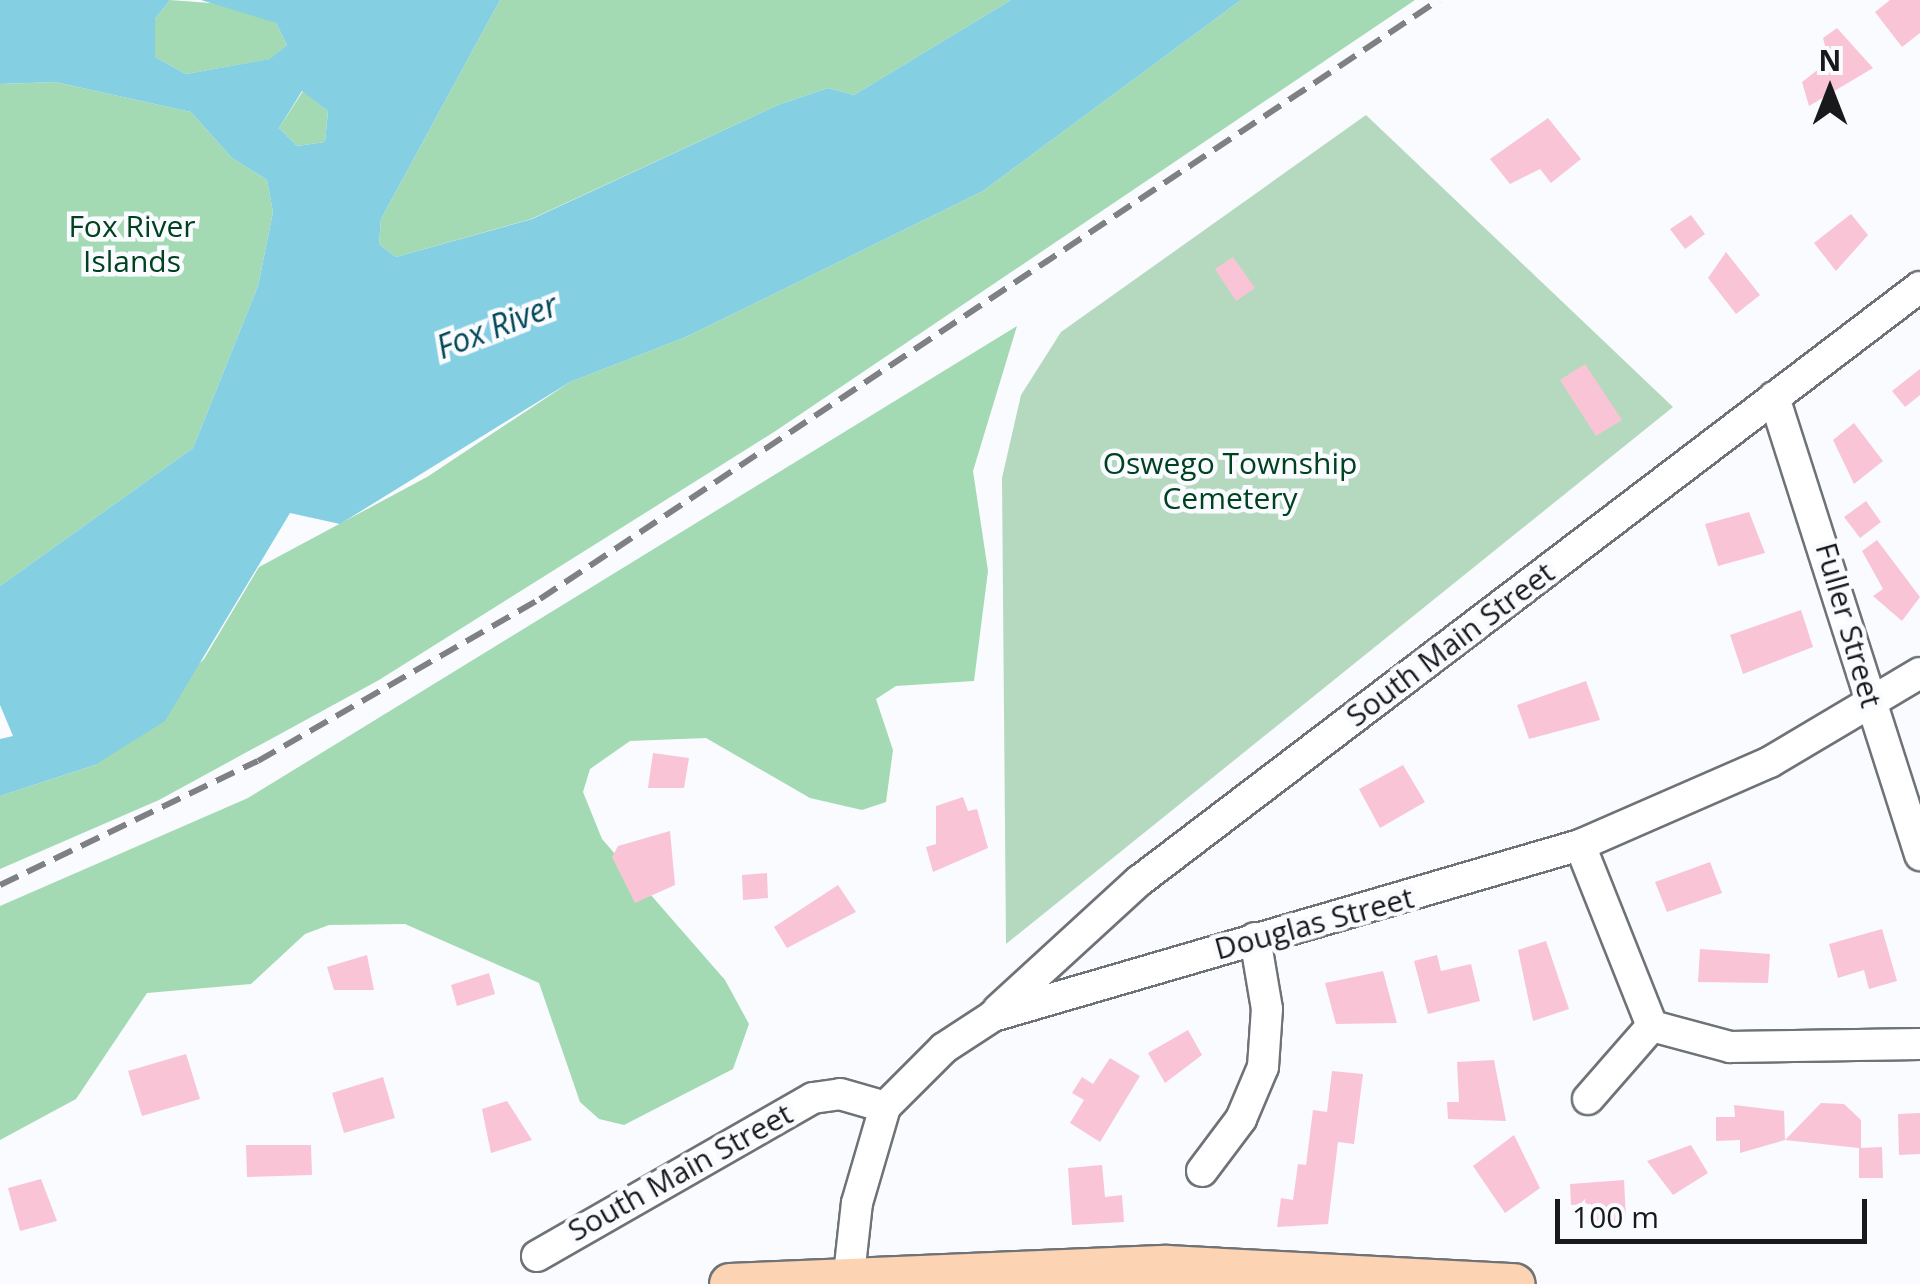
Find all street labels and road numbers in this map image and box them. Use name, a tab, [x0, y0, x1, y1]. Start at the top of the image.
street label: Fuller Street	[1808, 538, 1890, 712]
street label: South Main Street	[1339, 554, 1561, 734]
street label: Douglas Street	[1211, 879, 1417, 967]
street label: South Main Street	[562, 1095, 798, 1249]

